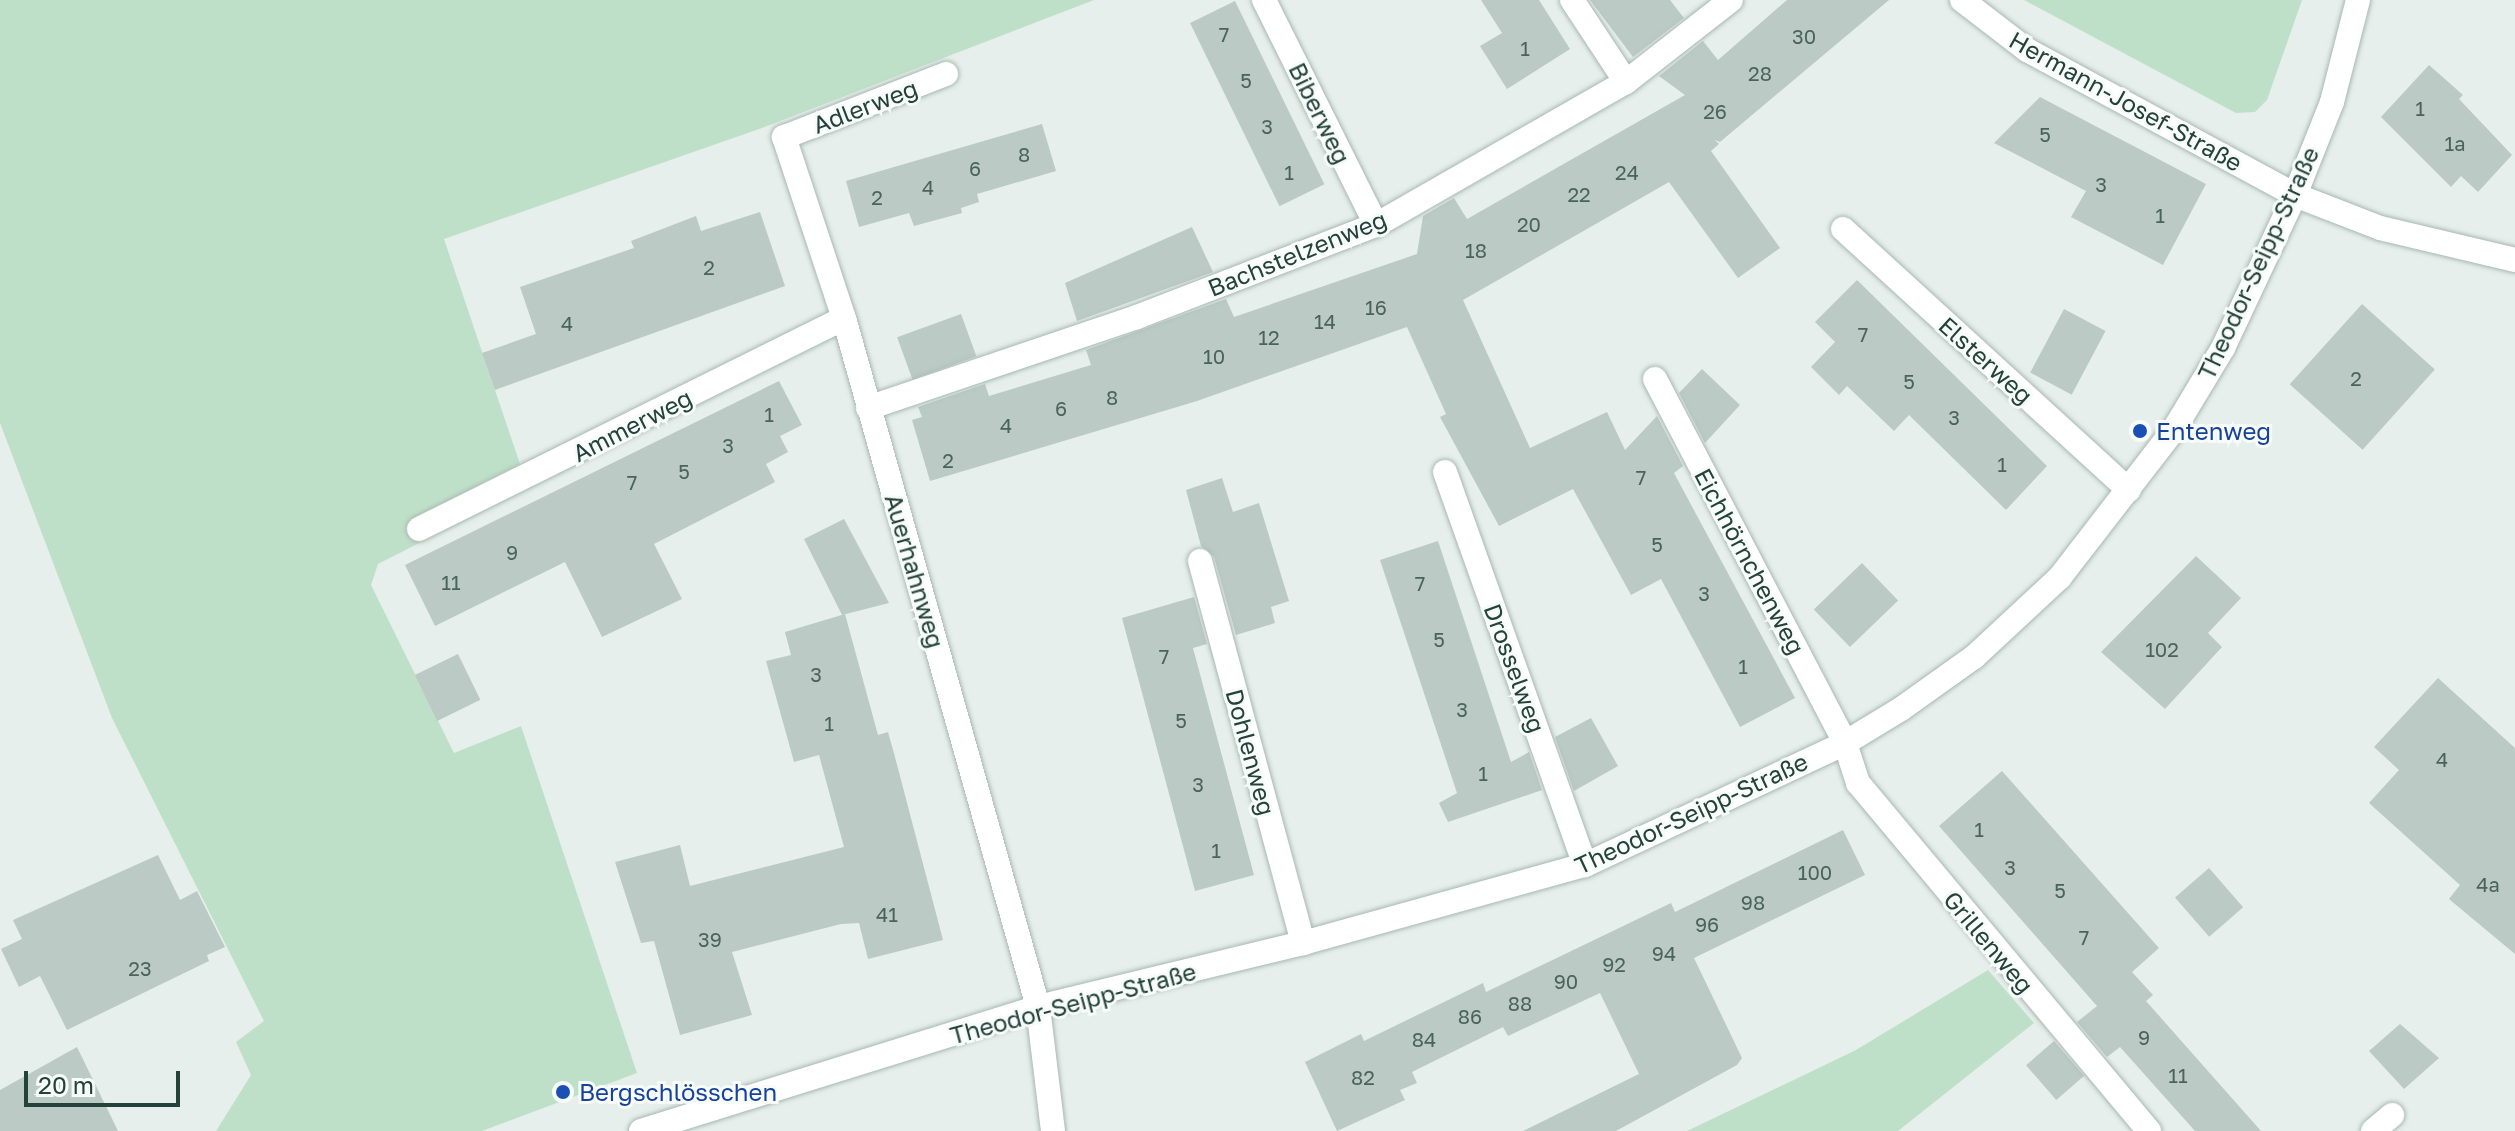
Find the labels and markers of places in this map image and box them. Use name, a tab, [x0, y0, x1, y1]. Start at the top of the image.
place label: Entenweg	[2156, 417, 2271, 445]
marker: Entenweg	[2131, 422, 2149, 440]
place label: Bergschlösschen	[579, 1078, 777, 1106]
marker: Bergschlösschen	[554, 1083, 572, 1101]

